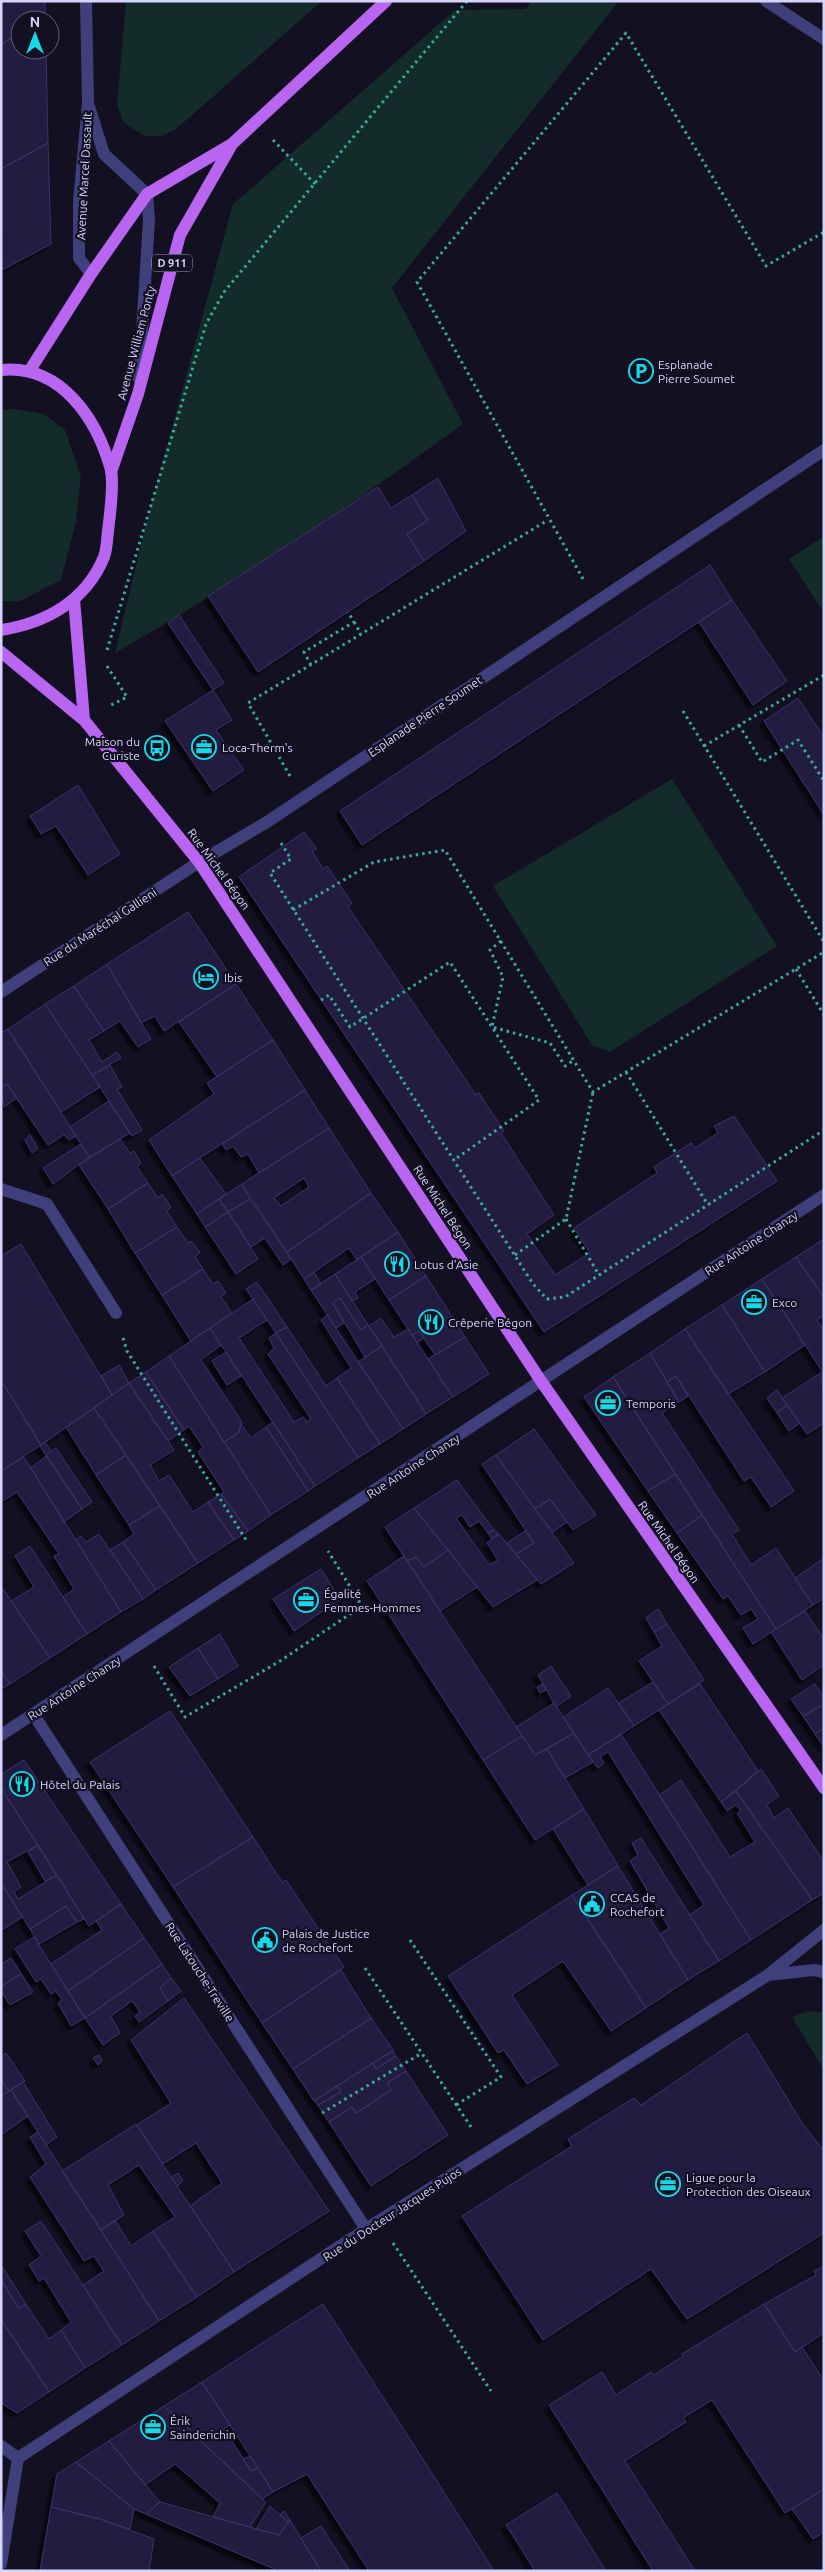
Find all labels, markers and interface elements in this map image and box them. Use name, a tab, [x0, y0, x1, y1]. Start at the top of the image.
north arrow	[10, 10, 60, 60]
text: N	[30, 14, 40, 30]
street label: Avenue Marcel Dassault	[74, 111, 94, 240]
road number: D 911	[152, 254, 192, 272]
street label: Avenue William Ponty	[115, 284, 158, 401]
parking icon: Esplanade Pierre Soumet	[628, 358, 654, 384]
place label: Esplanade Pierre Soumet	[658, 358, 735, 385]
street label: Esplanade Pierre Soumet	[366, 673, 485, 759]
office icon: Loca-Therm's	[191, 734, 217, 760]
place label: Maison du Curiste	[85, 735, 140, 762]
bus stop icon: Maison du Curiste	[144, 735, 170, 761]
place label: Loca-Therm's	[222, 741, 293, 754]
street label: Rue Michel Bégon	[185, 826, 253, 912]
street label: Rue du Maréchal Gallieni	[41, 885, 159, 968]
hotel icon: Ibis	[193, 964, 219, 990]
place label: Ibis	[224, 971, 242, 984]
street label: Rue Michel Bégon	[411, 1163, 475, 1251]
street label: Rue Antoine Chanzy	[702, 1208, 800, 1278]
restaurant icon: Lotus d'Asie	[384, 1251, 410, 1277]
place label: Lotus d'Asie	[414, 1258, 479, 1271]
office icon: Exco	[741, 1289, 767, 1315]
place label: Exco	[772, 1296, 797, 1309]
restaurant icon: Crêperie Bégon	[418, 1309, 444, 1335]
place label: Crêperie Bégon	[448, 1316, 532, 1329]
office icon: Temporis	[595, 1390, 621, 1416]
place label: Temporis	[626, 1397, 676, 1410]
street label: Rue Antoine Chanzy	[364, 1431, 462, 1501]
street label: Rue Michel Bégon	[636, 1499, 702, 1585]
office icon: Égalité Femmes-Hommes	[293, 1587, 319, 1613]
place label: Égalité Femmes-Hommes	[324, 1587, 421, 1614]
street label: Rue Antoine Chanzy	[25, 1653, 123, 1723]
restaurant icon: Hôtel du Palais	[9, 1771, 35, 1797]
place label: Hôtel du Palais	[40, 1778, 120, 1791]
public building icon: CCAS de Rochefort	[579, 1891, 605, 1917]
place label: CCAS de Rochefort	[610, 1891, 665, 1918]
street label: Rue Latouche-Treville	[163, 1920, 237, 2024]
public building icon: Palais de Justice de Rochefort	[252, 1927, 278, 1953]
place label: Palais de Justice de Rochefort	[282, 1927, 370, 1954]
street label: Rue du Docteur Jacques Pujos	[320, 2164, 464, 2264]
office icon: Ligue pour la Protection des Oiseaux	[655, 2171, 681, 2197]
place label: Ligue pour la Protection des Oiseaux	[686, 2171, 811, 2198]
office icon: Érik Sainderichin	[140, 2414, 166, 2440]
place label: Érik Sainderichin	[170, 2414, 236, 2441]

